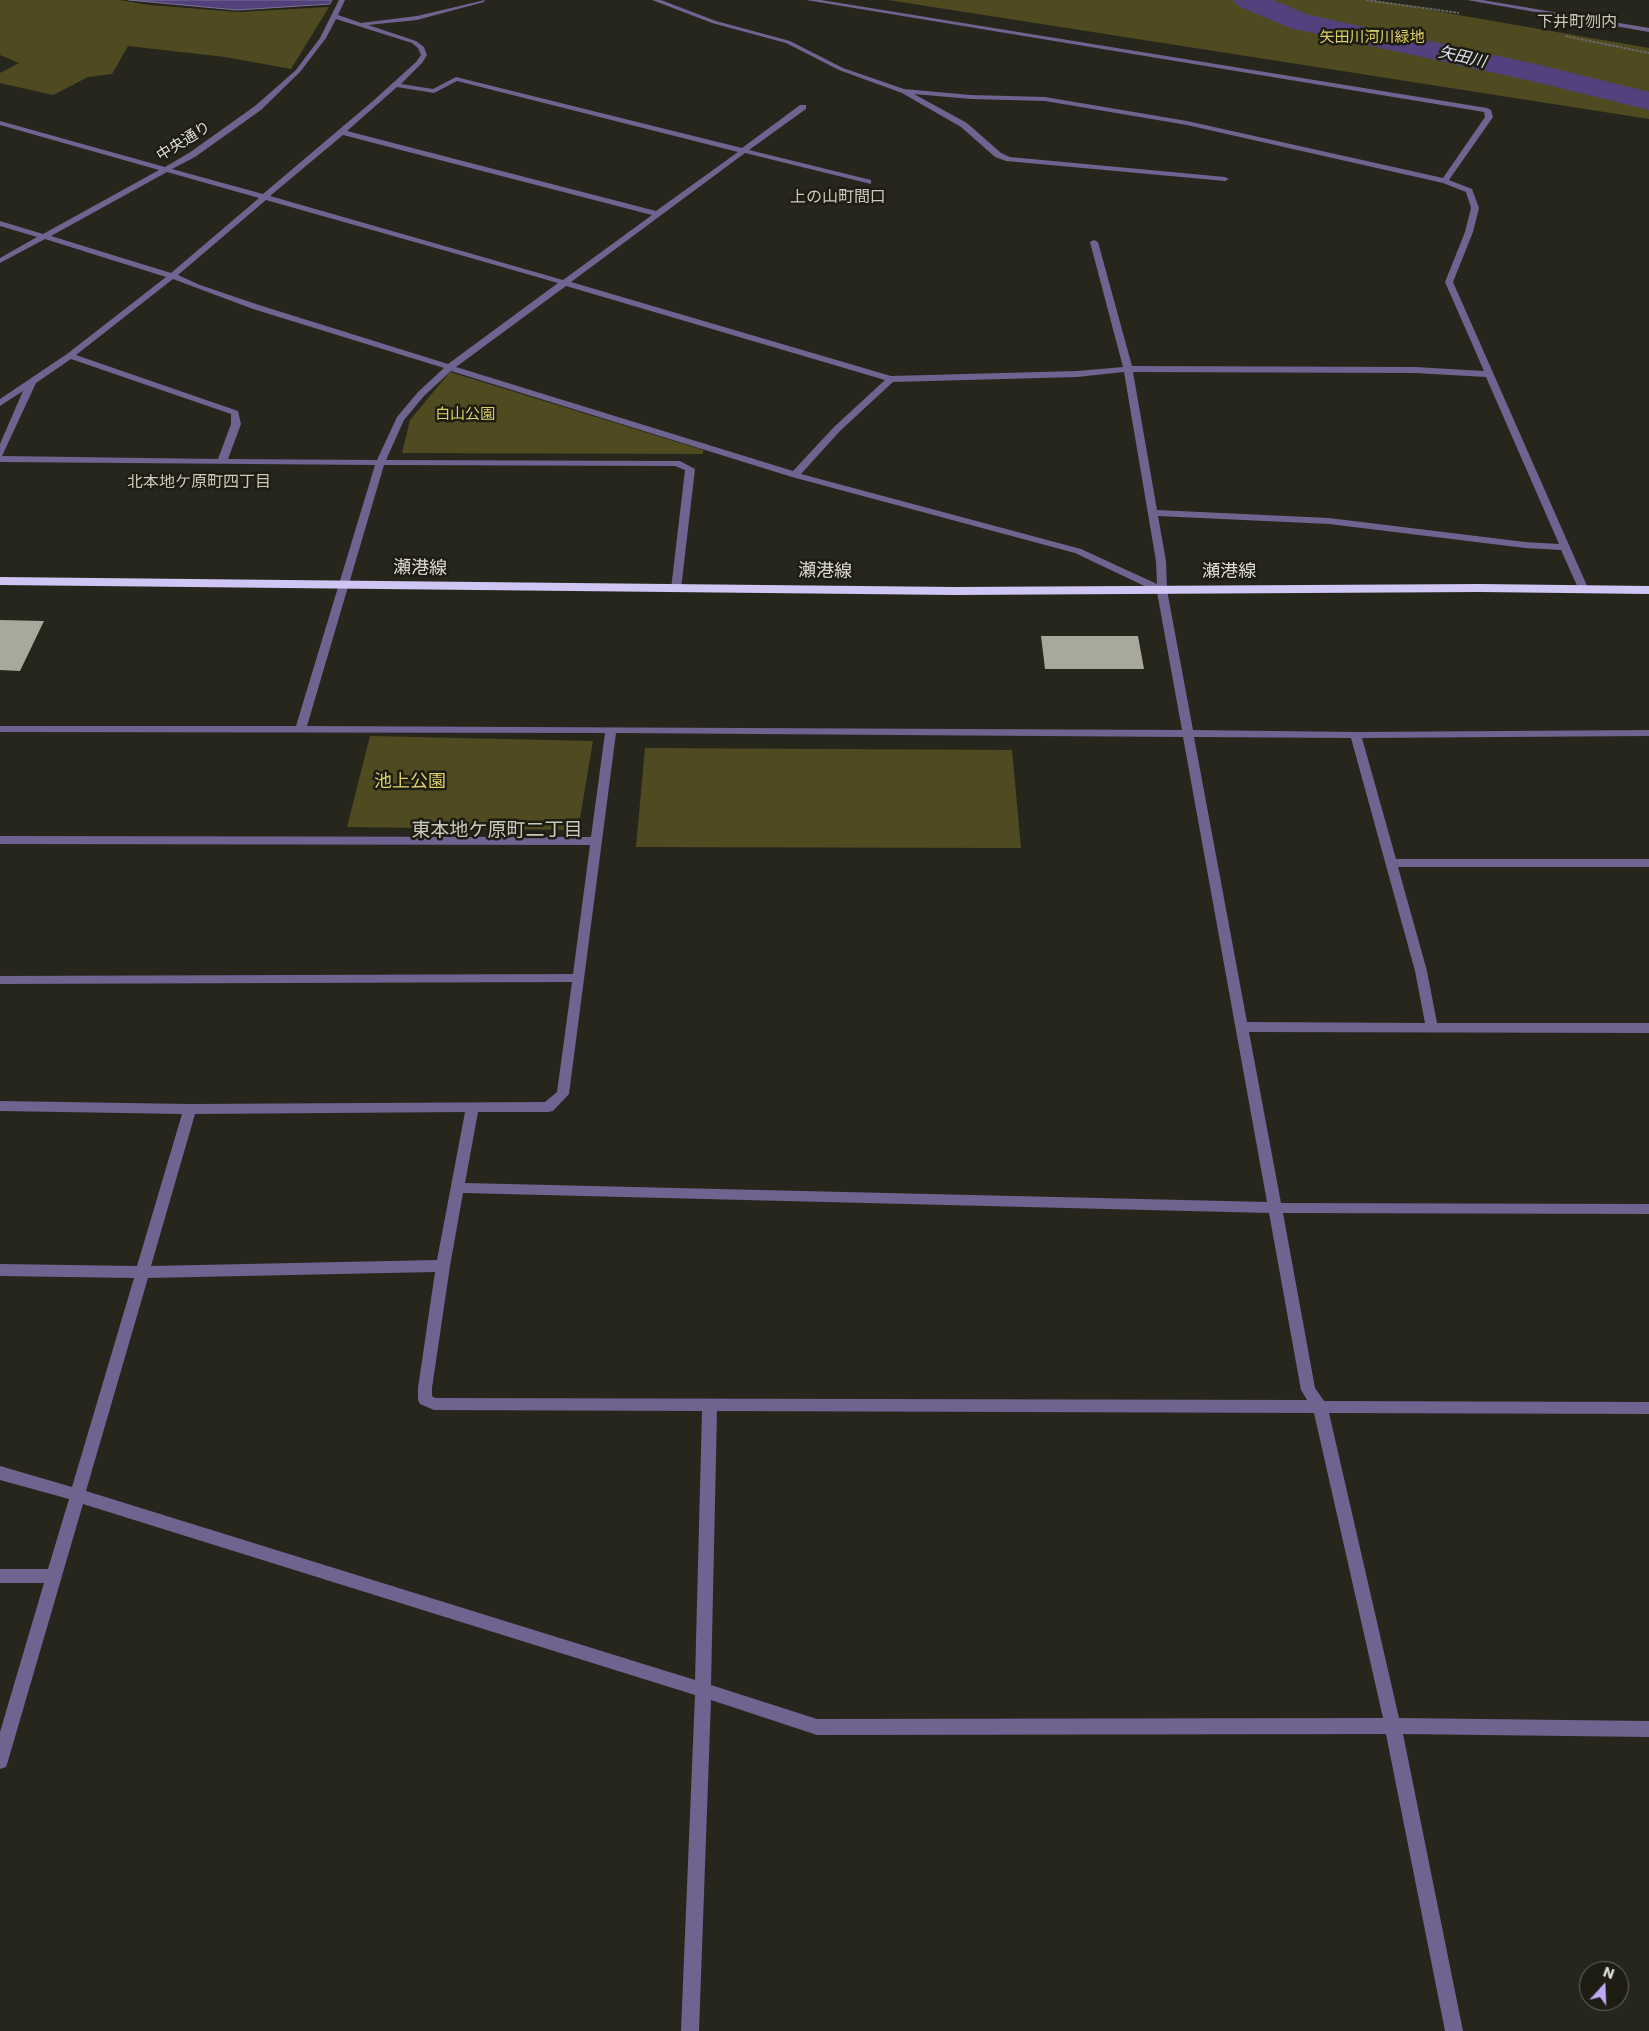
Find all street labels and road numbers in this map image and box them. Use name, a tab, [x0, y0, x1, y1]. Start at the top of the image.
street label: 中央通り	[154, 118, 214, 166]
street label: 瀬港線	[393, 558, 447, 580]
street label: 瀬港線	[798, 561, 852, 583]
street label: 瀬港線	[1202, 561, 1256, 583]

